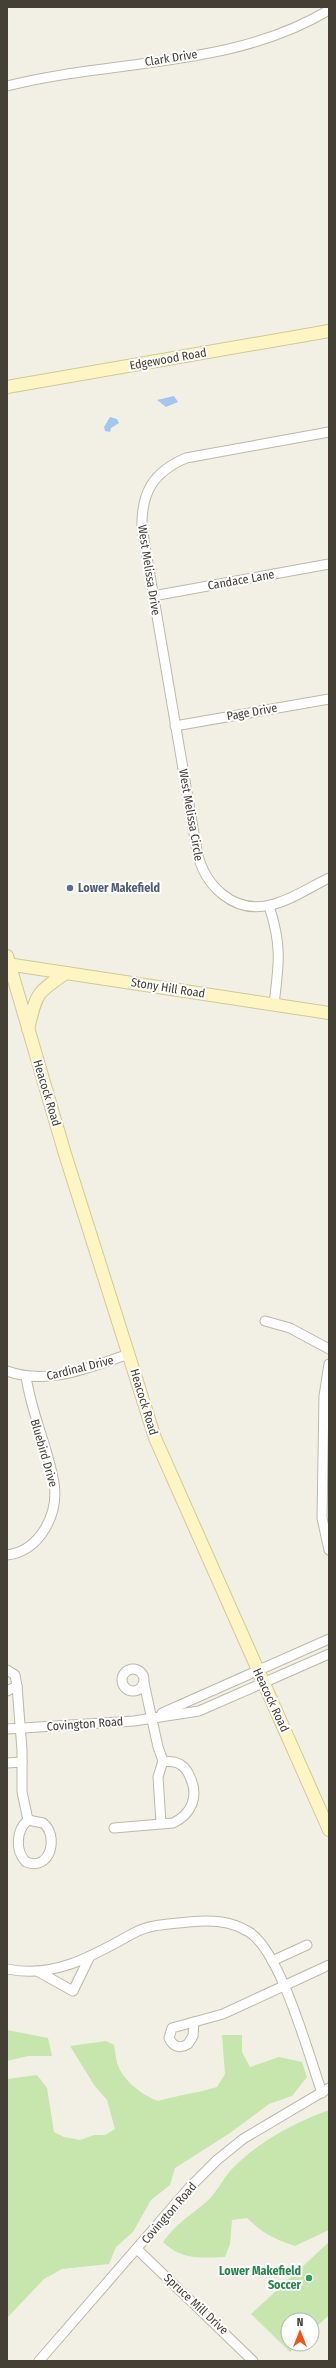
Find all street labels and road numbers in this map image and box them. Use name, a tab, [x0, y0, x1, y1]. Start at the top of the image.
street label: Clark Drive	[144, 47, 198, 69]
street label: Edgewood Road	[128, 345, 208, 373]
street label: West Melissa Drive	[135, 524, 163, 616]
street label: Candace Lane	[207, 567, 276, 593]
street label: Page Drive	[226, 701, 278, 723]
street label: West Melissa Circle	[176, 768, 206, 862]
street label: Stony Hill Road	[130, 975, 206, 1001]
street label: Heacock Road	[30, 1058, 64, 1128]
street label: Cardinal Drive	[45, 1353, 115, 1383]
street label: Heacock Road	[127, 1367, 161, 1437]
street label: Bluebird Drive	[28, 1417, 60, 1489]
street label: Heacock Road	[250, 1666, 292, 1734]
street label: Covington Road	[46, 1714, 124, 1734]
street label: Covington Road	[139, 2180, 199, 2246]
street label: Spruce Mill Drive	[161, 2271, 231, 2337]

